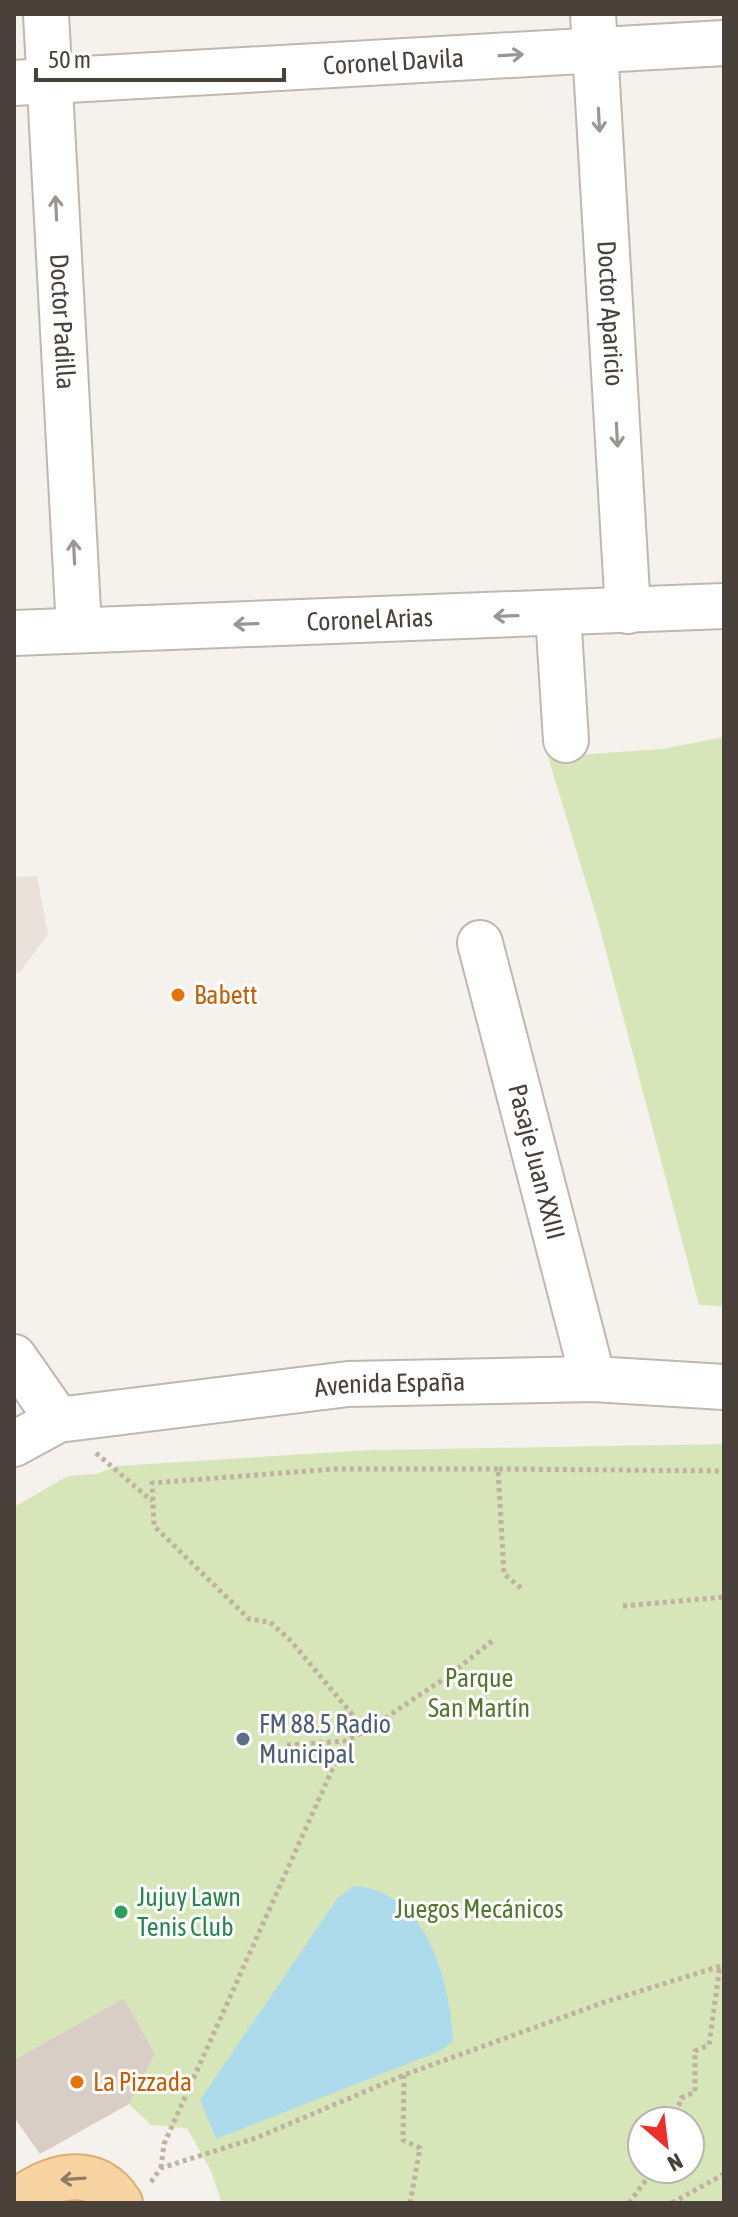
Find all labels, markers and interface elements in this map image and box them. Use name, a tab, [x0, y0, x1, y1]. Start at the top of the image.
scale bar	[36, 32, 284, 82]
street label: Coronel Davila	[322, 43, 465, 81]
text: 50 m	[48, 46, 91, 73]
one-way arrow	[497, 47, 524, 62]
one-way arrow	[591, 106, 606, 133]
one-way arrow	[49, 195, 64, 222]
street label: Doctor Aparicio	[591, 240, 630, 387]
street label: Doctor Padilla	[44, 253, 81, 390]
one-way arrow	[610, 421, 625, 448]
one-way arrow	[67, 539, 82, 566]
street label: Coronel Arias	[306, 602, 433, 637]
one-way arrow	[493, 608, 520, 623]
one-way arrow	[233, 617, 260, 632]
place label: Babett	[194, 980, 258, 1010]
marker: Babett	[169, 986, 187, 1004]
street label: Pasaje Juan XXIII	[502, 1081, 571, 1243]
street label: Avenida España	[313, 1367, 465, 1403]
park label: Parque San Martín	[428, 1663, 530, 1723]
place label: FM 88.5 Radio Municipal	[259, 1709, 391, 1769]
marker: FM 88.5 Radio Municipal	[234, 1730, 252, 1748]
place label: Jujuy Lawn Tenis Club	[137, 1882, 241, 1942]
park label: Juegos Mecánicos	[395, 1894, 563, 1924]
marker: Jujuy Lawn Tenis Club	[112, 1903, 130, 1921]
place label: La Pizzada	[93, 2067, 192, 2097]
marker: La Pizzada	[68, 2073, 86, 2091]
north arrow	[626, 2105, 706, 2185]
text: N	[664, 2148, 687, 2177]
one-way arrow	[61, 2172, 87, 2187]

